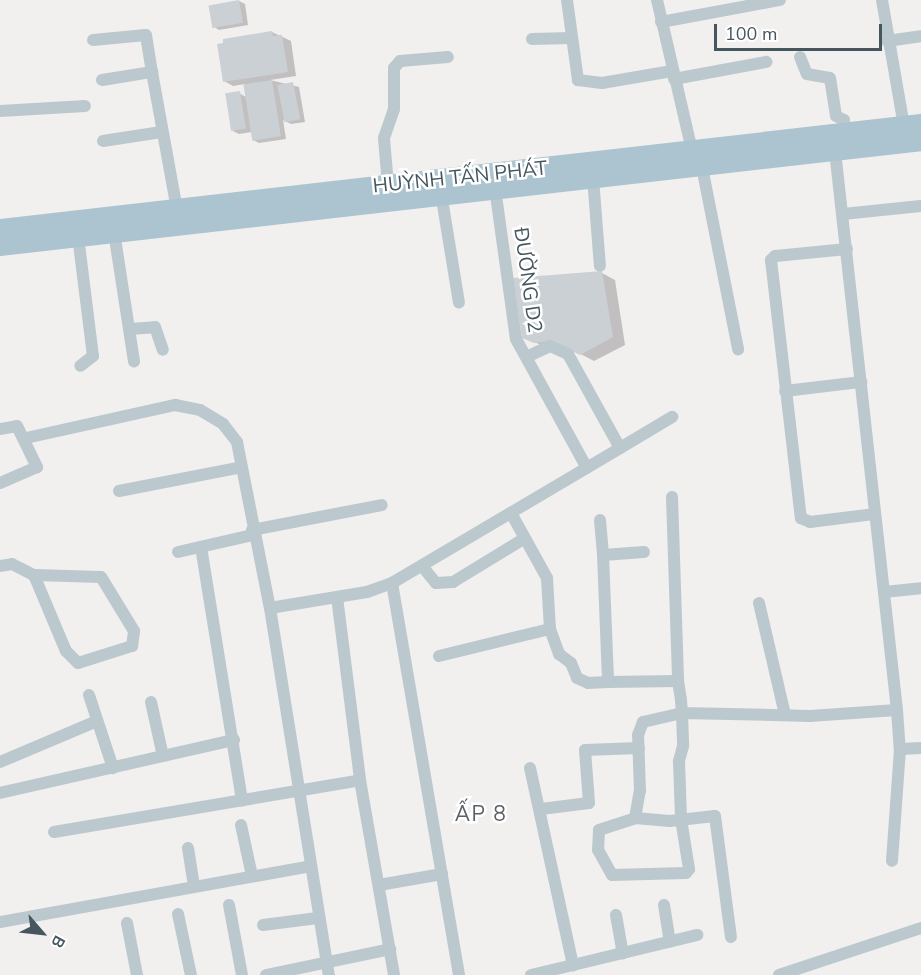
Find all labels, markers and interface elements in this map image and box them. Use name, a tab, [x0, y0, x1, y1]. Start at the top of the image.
scale bar	[717, 12, 885, 50]
text: 100 m	[725, 22, 777, 46]
street label: HUỲNH TẤN PHÁT	[372, 156, 548, 198]
street label: ĐƯỜNG D2	[509, 226, 547, 334]
district label: ẤP 8	[455, 801, 507, 827]
north arrow	[12, 903, 72, 963]
text: B	[46, 931, 70, 951]

